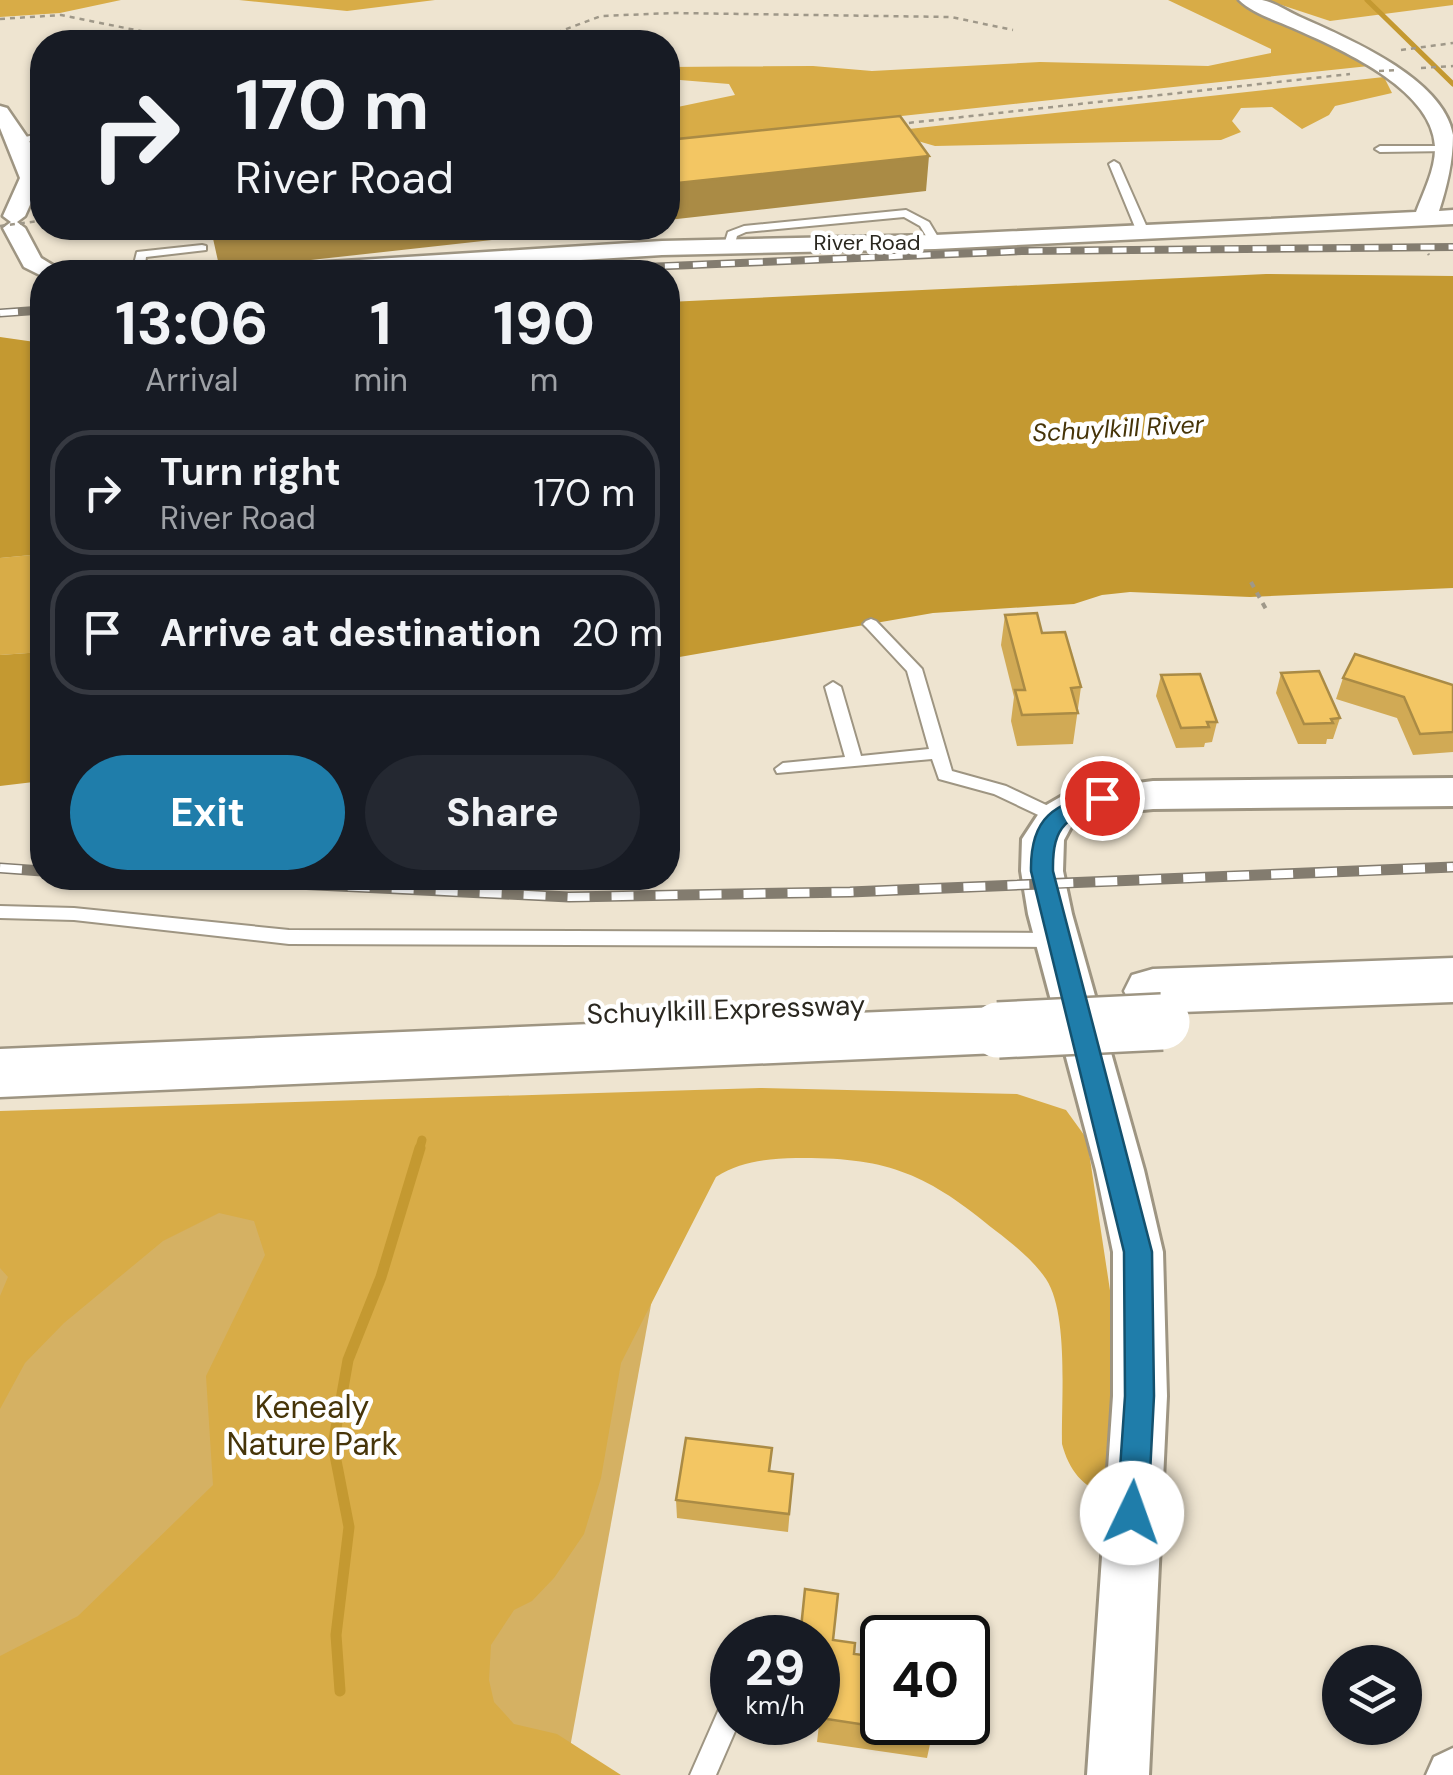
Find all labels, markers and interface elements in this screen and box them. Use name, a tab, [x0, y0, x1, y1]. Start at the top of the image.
text: 170 m	[235, 60, 429, 151]
icon: right	[70, 70, 200, 200]
text: River Road	[235, 148, 454, 207]
street label: River Road	[813, 228, 921, 257]
text: 13:06	[115, 284, 268, 363]
text: 1	[370, 284, 392, 363]
text: 190	[493, 284, 595, 363]
text: Arrival	[145, 359, 238, 401]
text: min	[353, 359, 408, 401]
text: m	[530, 359, 558, 401]
water label: Schuylkill River	[1031, 407, 1205, 449]
text: Turn right	[160, 447, 341, 497]
icon: right	[75, 465, 130, 520]
text: 170 m	[533, 468, 635, 518]
text: River Road	[160, 497, 316, 539]
icon: arrive	[75, 605, 130, 660]
text: Arrive at destination	[160, 608, 542, 658]
text: 20 m	[572, 608, 663, 658]
button: Exit	[70, 755, 345, 870]
button: Share	[365, 755, 640, 870]
pin	[1060, 756, 1145, 841]
icon: arrive	[1075, 771, 1130, 826]
street label: Schuylkill Expressway	[586, 986, 866, 1033]
park label: Kenealy Nature Park	[226, 1386, 398, 1465]
position arrow	[1080, 1461, 1184, 1565]
speed limit sign: 40	[860, 1615, 990, 1745]
text: 29	[745, 1635, 805, 1701]
map controls	[1322, 1645, 1422, 1745]
button: layers	[1322, 1645, 1422, 1745]
text: km/h	[745, 1689, 805, 1722]

